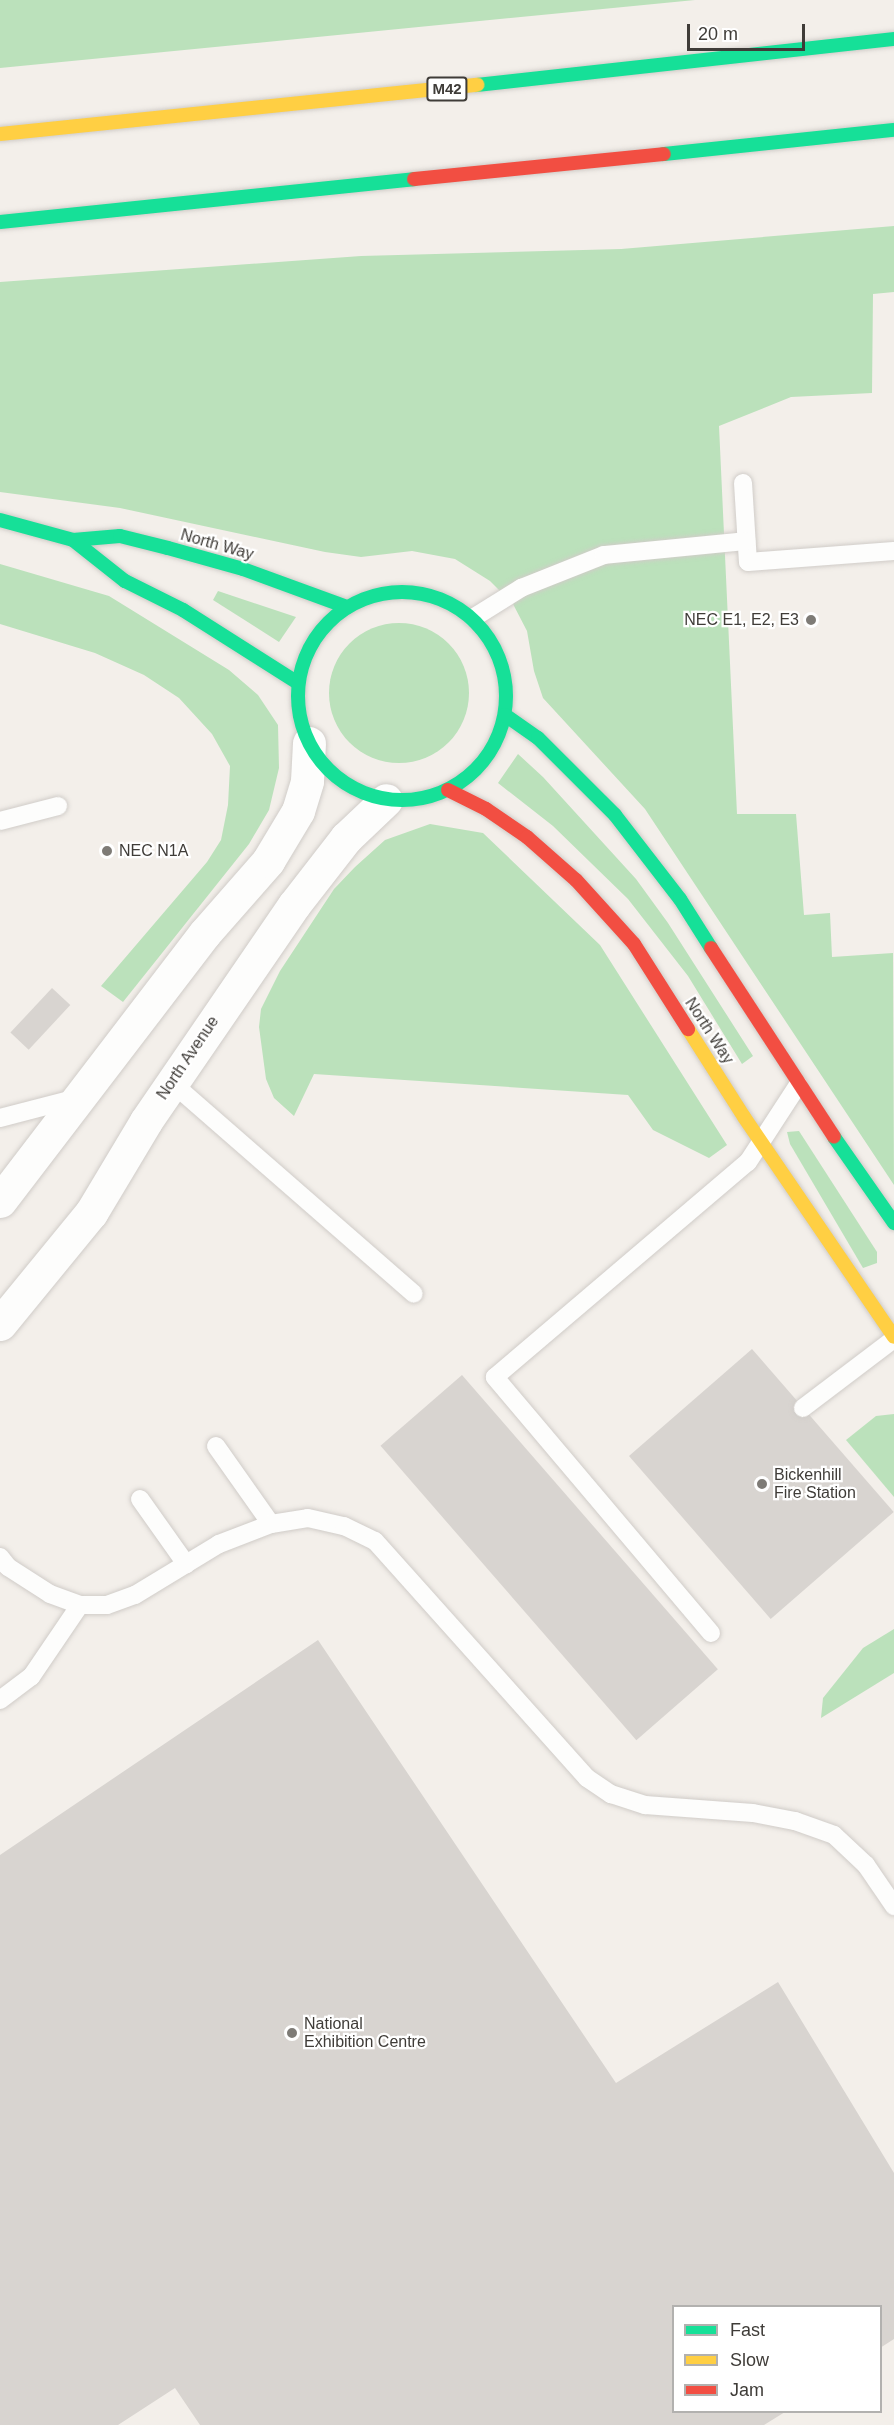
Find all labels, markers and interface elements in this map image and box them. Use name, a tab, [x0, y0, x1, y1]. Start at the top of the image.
scale bar	[690, 12, 808, 50]
text: 20 m	[698, 24, 738, 44]
road number: M42	[426, 77, 468, 101]
street label: North Way	[178, 525, 256, 565]
place label: NEC E1, E2, E3	[684, 610, 799, 630]
marker: NEC E1, E2, E3	[804, 613, 818, 627]
place label: NEC N1A	[119, 841, 188, 861]
marker: NEC N1A	[100, 844, 114, 858]
street label: North Way	[681, 994, 737, 1068]
street label: North Avenue	[153, 1012, 223, 1104]
place label: Bickenhill Fire Station	[774, 1465, 856, 1503]
marker: Bickenhill Fire Station	[755, 1477, 769, 1491]
place label: National Exhibition Centre	[304, 2014, 426, 2052]
marker: National Exhibition Centre	[285, 2026, 299, 2040]
legend	[672, 2305, 882, 2413]
text: Fast	[730, 2320, 765, 2340]
text: Slow	[730, 2350, 769, 2370]
text: Jam	[730, 2380, 764, 2400]

